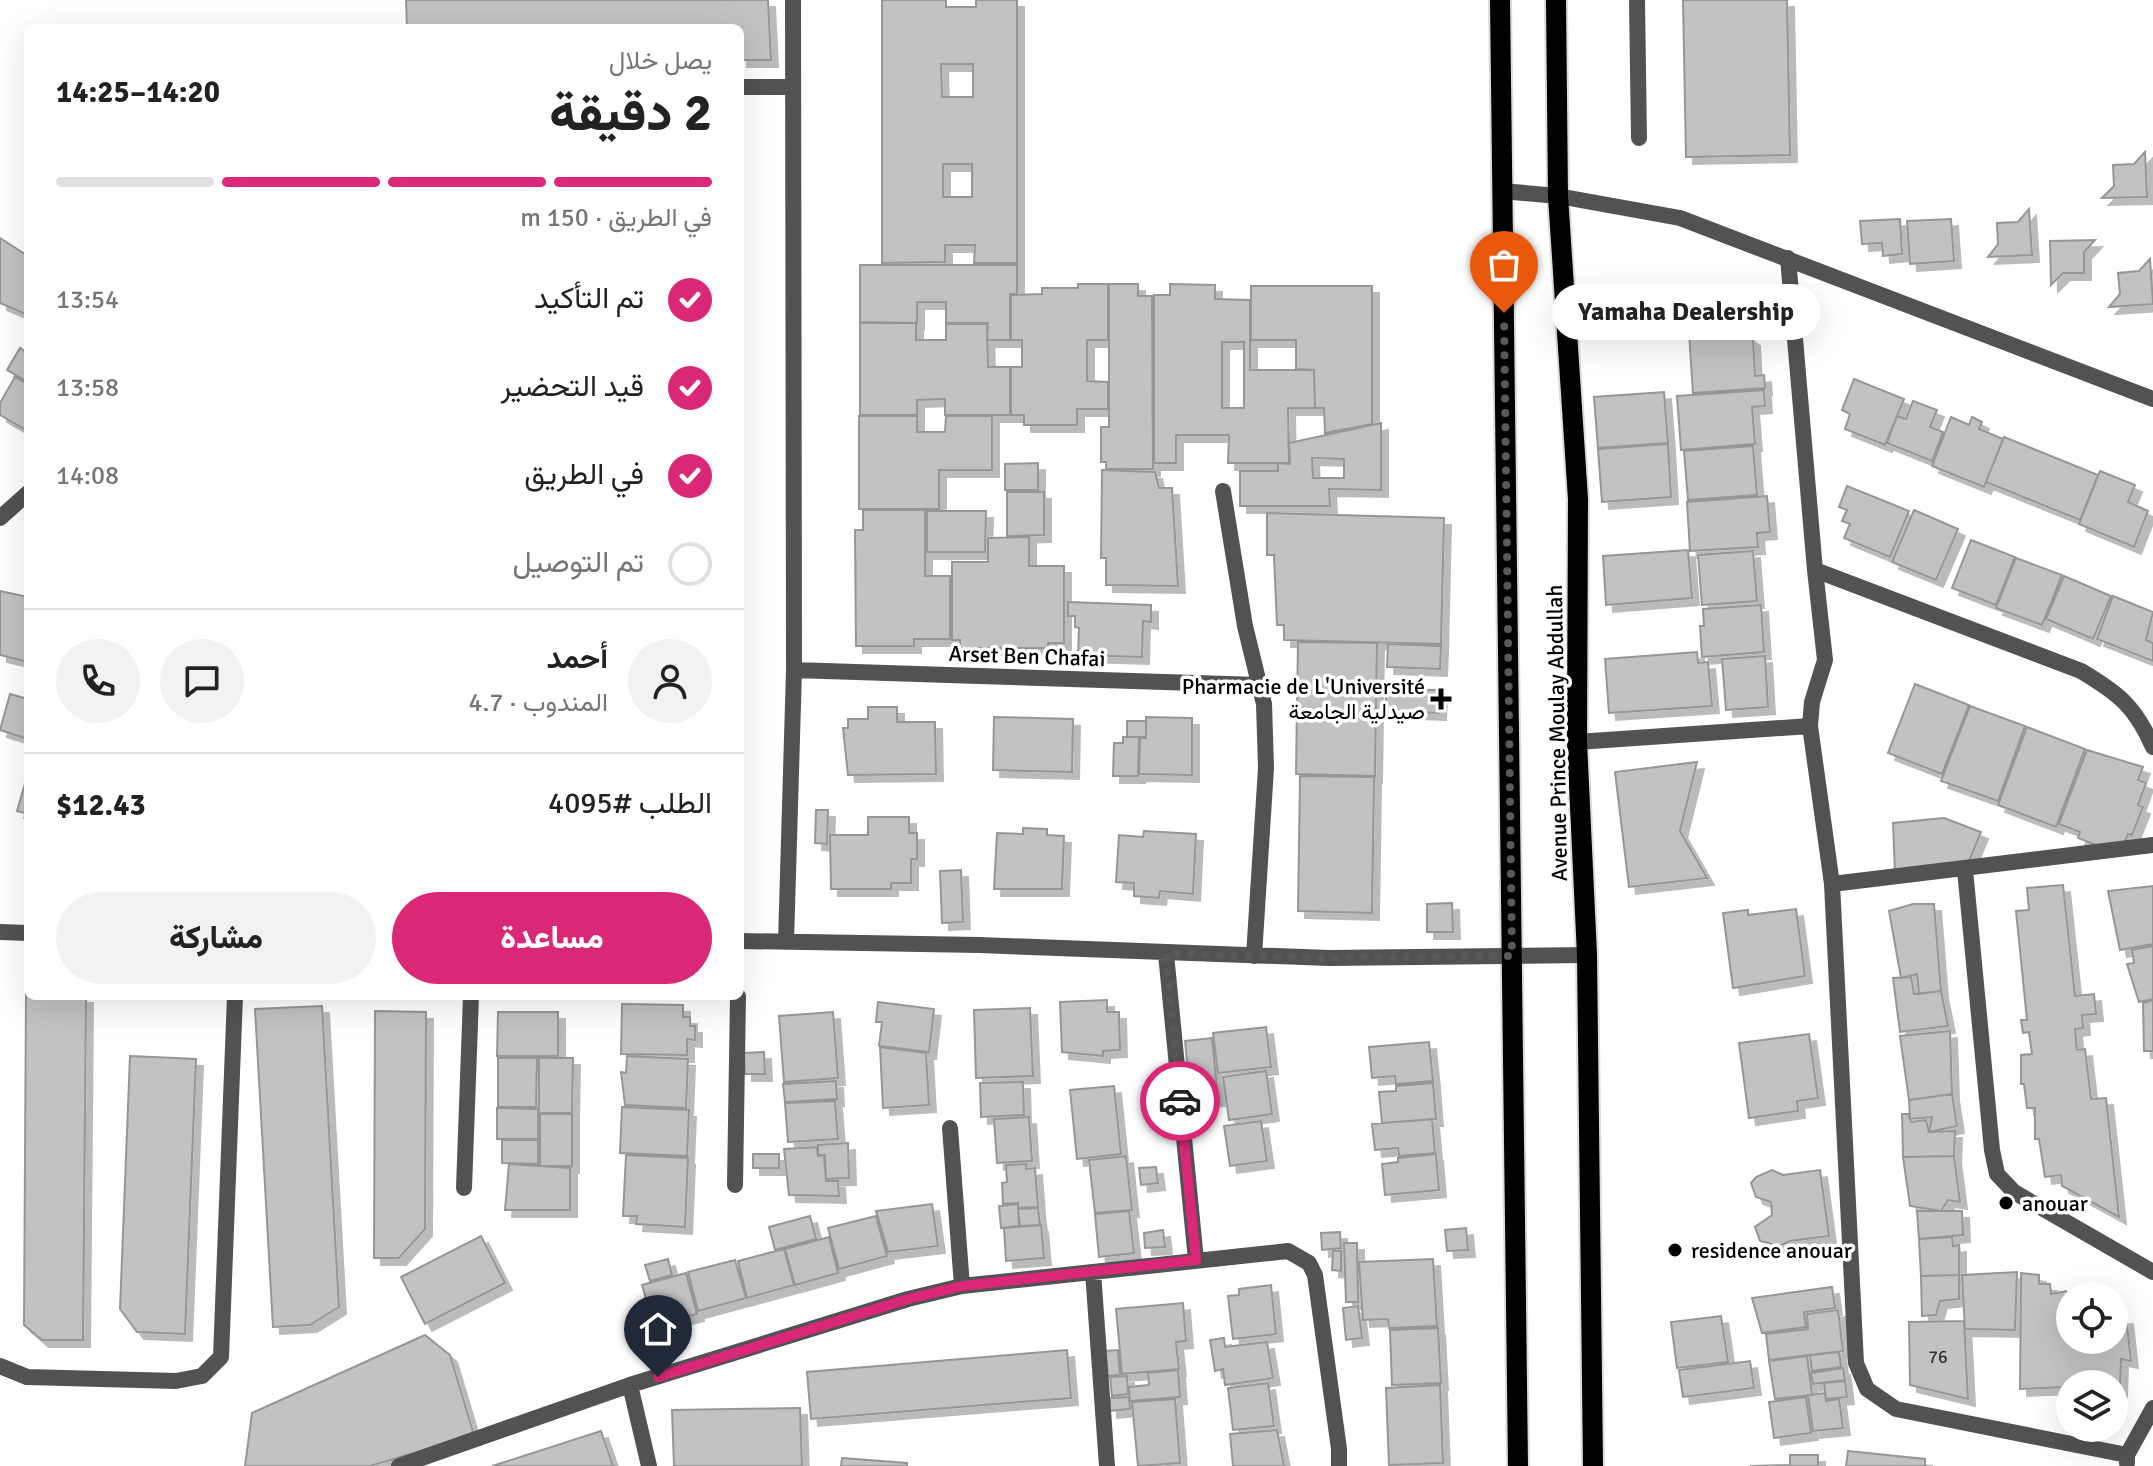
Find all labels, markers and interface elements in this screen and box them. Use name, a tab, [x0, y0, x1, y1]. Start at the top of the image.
text: يصل خلال	[609, 45, 712, 77]
text: 14:20–14:25	[56, 74, 220, 111]
text: 2 دقيقة	[549, 81, 712, 145]
text: في الطريق · 150 m	[520, 202, 712, 234]
pin	[1470, 231, 1538, 313]
icon: bag	[1482, 243, 1526, 287]
icon: check	[668, 278, 712, 322]
text: تم التأكيد	[534, 280, 644, 317]
text: 13:54	[56, 284, 119, 316]
callout: Yamaha Dealership	[1552, 285, 1820, 341]
text: Yamaha Dealership	[1578, 296, 1794, 328]
icon: check	[668, 366, 712, 410]
text: قيد التحضير	[501, 368, 644, 405]
text: 13:58	[56, 372, 119, 404]
icon: check	[668, 454, 712, 498]
text: في الطريق	[524, 456, 644, 493]
text: 14:08	[56, 460, 119, 492]
text: تم التوصيل	[512, 544, 644, 581]
street label: Avenue Prince Moulay Abdullah	[1541, 584, 1573, 882]
button: phone	[56, 639, 140, 723]
button: chat	[160, 639, 244, 723]
button: person	[628, 639, 712, 723]
text: أحمد	[546, 640, 608, 677]
street label: Arset Ben Chafai	[948, 640, 1106, 672]
place label: Pharmacie de L'Université صيدلية الجامعة	[1182, 673, 1425, 725]
text: المندوب · 4.7	[468, 687, 608, 719]
marker: Pharmacie de L'Université صيدلية الجامعة	[1432, 690, 1450, 708]
text: الطلب #4095	[548, 785, 712, 822]
text: $12.43	[56, 787, 146, 824]
button: مشاركة	[56, 892, 376, 984]
button: مساعدة	[392, 892, 712, 984]
courier	[1140, 1061, 1220, 1141]
icon: car	[1158, 1079, 1202, 1123]
place label: anouar	[2022, 1190, 2088, 1217]
marker: anouar	[1997, 1194, 2015, 1212]
place label: residence anouar	[1691, 1237, 1852, 1264]
marker: residence anouar	[1666, 1241, 1684, 1259]
map controls	[2056, 1282, 2128, 1442]
button: locate	[2056, 1282, 2128, 1354]
pin	[624, 1295, 692, 1377]
icon: home	[636, 1307, 680, 1351]
house number: 76	[1928, 1346, 1948, 1368]
button: layers	[2056, 1370, 2128, 1442]

